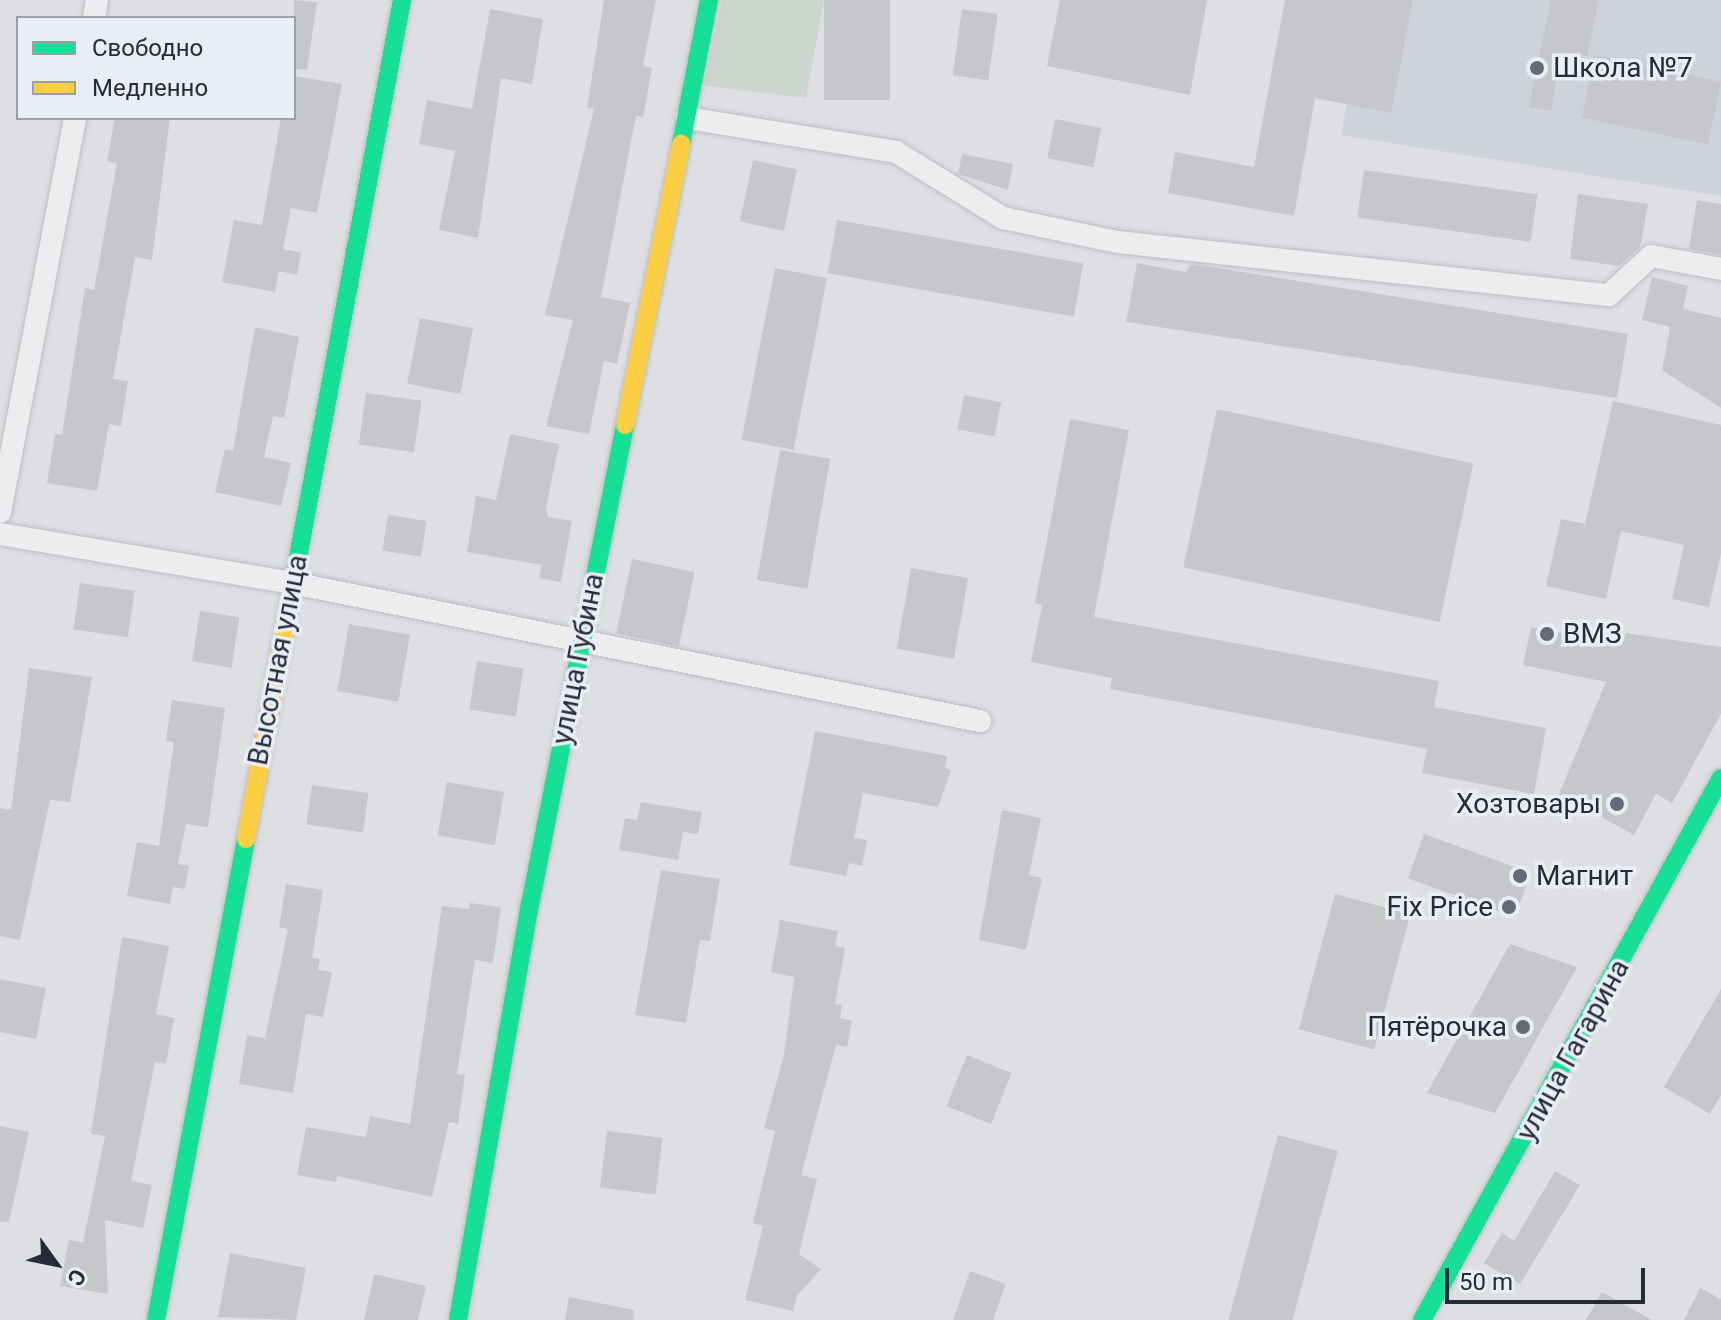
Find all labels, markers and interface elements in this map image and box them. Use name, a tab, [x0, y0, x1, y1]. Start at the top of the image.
legend	[16, 16, 296, 120]
text: Свободно	[92, 34, 203, 62]
place label: Школа №7	[1553, 51, 1693, 85]
marker: Школа №7	[1528, 59, 1546, 77]
text: Медленно	[92, 74, 208, 102]
street label: Высотная улица	[241, 552, 315, 768]
street label: улица Губина	[545, 571, 611, 747]
place label: ВМЗ	[1563, 617, 1622, 651]
marker: ВМЗ	[1538, 625, 1556, 643]
place label: Хозтовары	[1456, 787, 1601, 821]
marker: Хозтовары	[1608, 795, 1626, 813]
place label: Магнит	[1536, 859, 1633, 893]
marker: Магнит	[1511, 867, 1529, 885]
place label: Fix Price	[1386, 890, 1493, 924]
marker: Fix Price	[1500, 898, 1518, 916]
street label: улица Гагарина	[1509, 954, 1637, 1146]
place label: Пятёрочка	[1367, 1010, 1507, 1044]
marker: Пятёрочка	[1514, 1018, 1532, 1036]
north arrow	[16, 1224, 96, 1304]
scale bar	[1449, 1252, 1649, 1302]
text: С	[62, 1264, 91, 1290]
text: 50 m	[1459, 1268, 1513, 1296]

